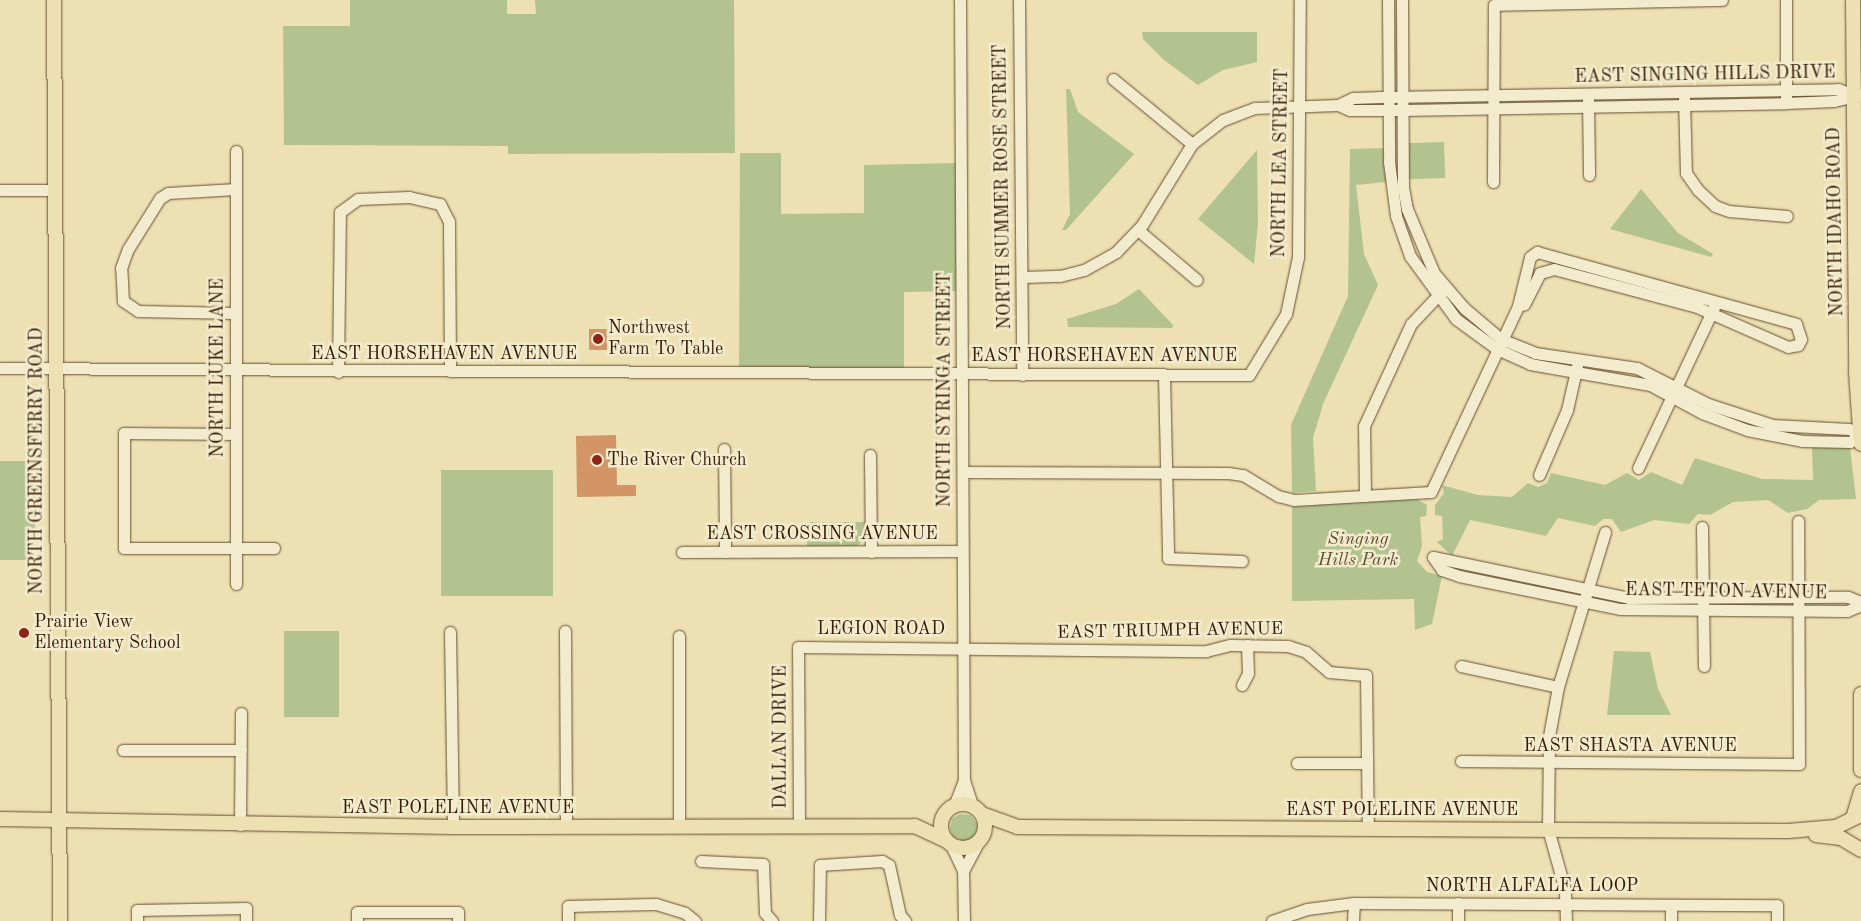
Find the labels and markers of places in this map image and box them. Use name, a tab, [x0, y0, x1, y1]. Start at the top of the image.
place label: Northwest Farm To Table	[608, 318, 723, 360]
marker: Northwest Farm To Table	[592, 333, 604, 345]
place label: The River Church	[607, 449, 747, 471]
marker: The River Church	[591, 454, 603, 466]
place label: Prairie View Elementary School	[34, 612, 181, 654]
marker: Prairie View Elementary School	[18, 627, 30, 639]

